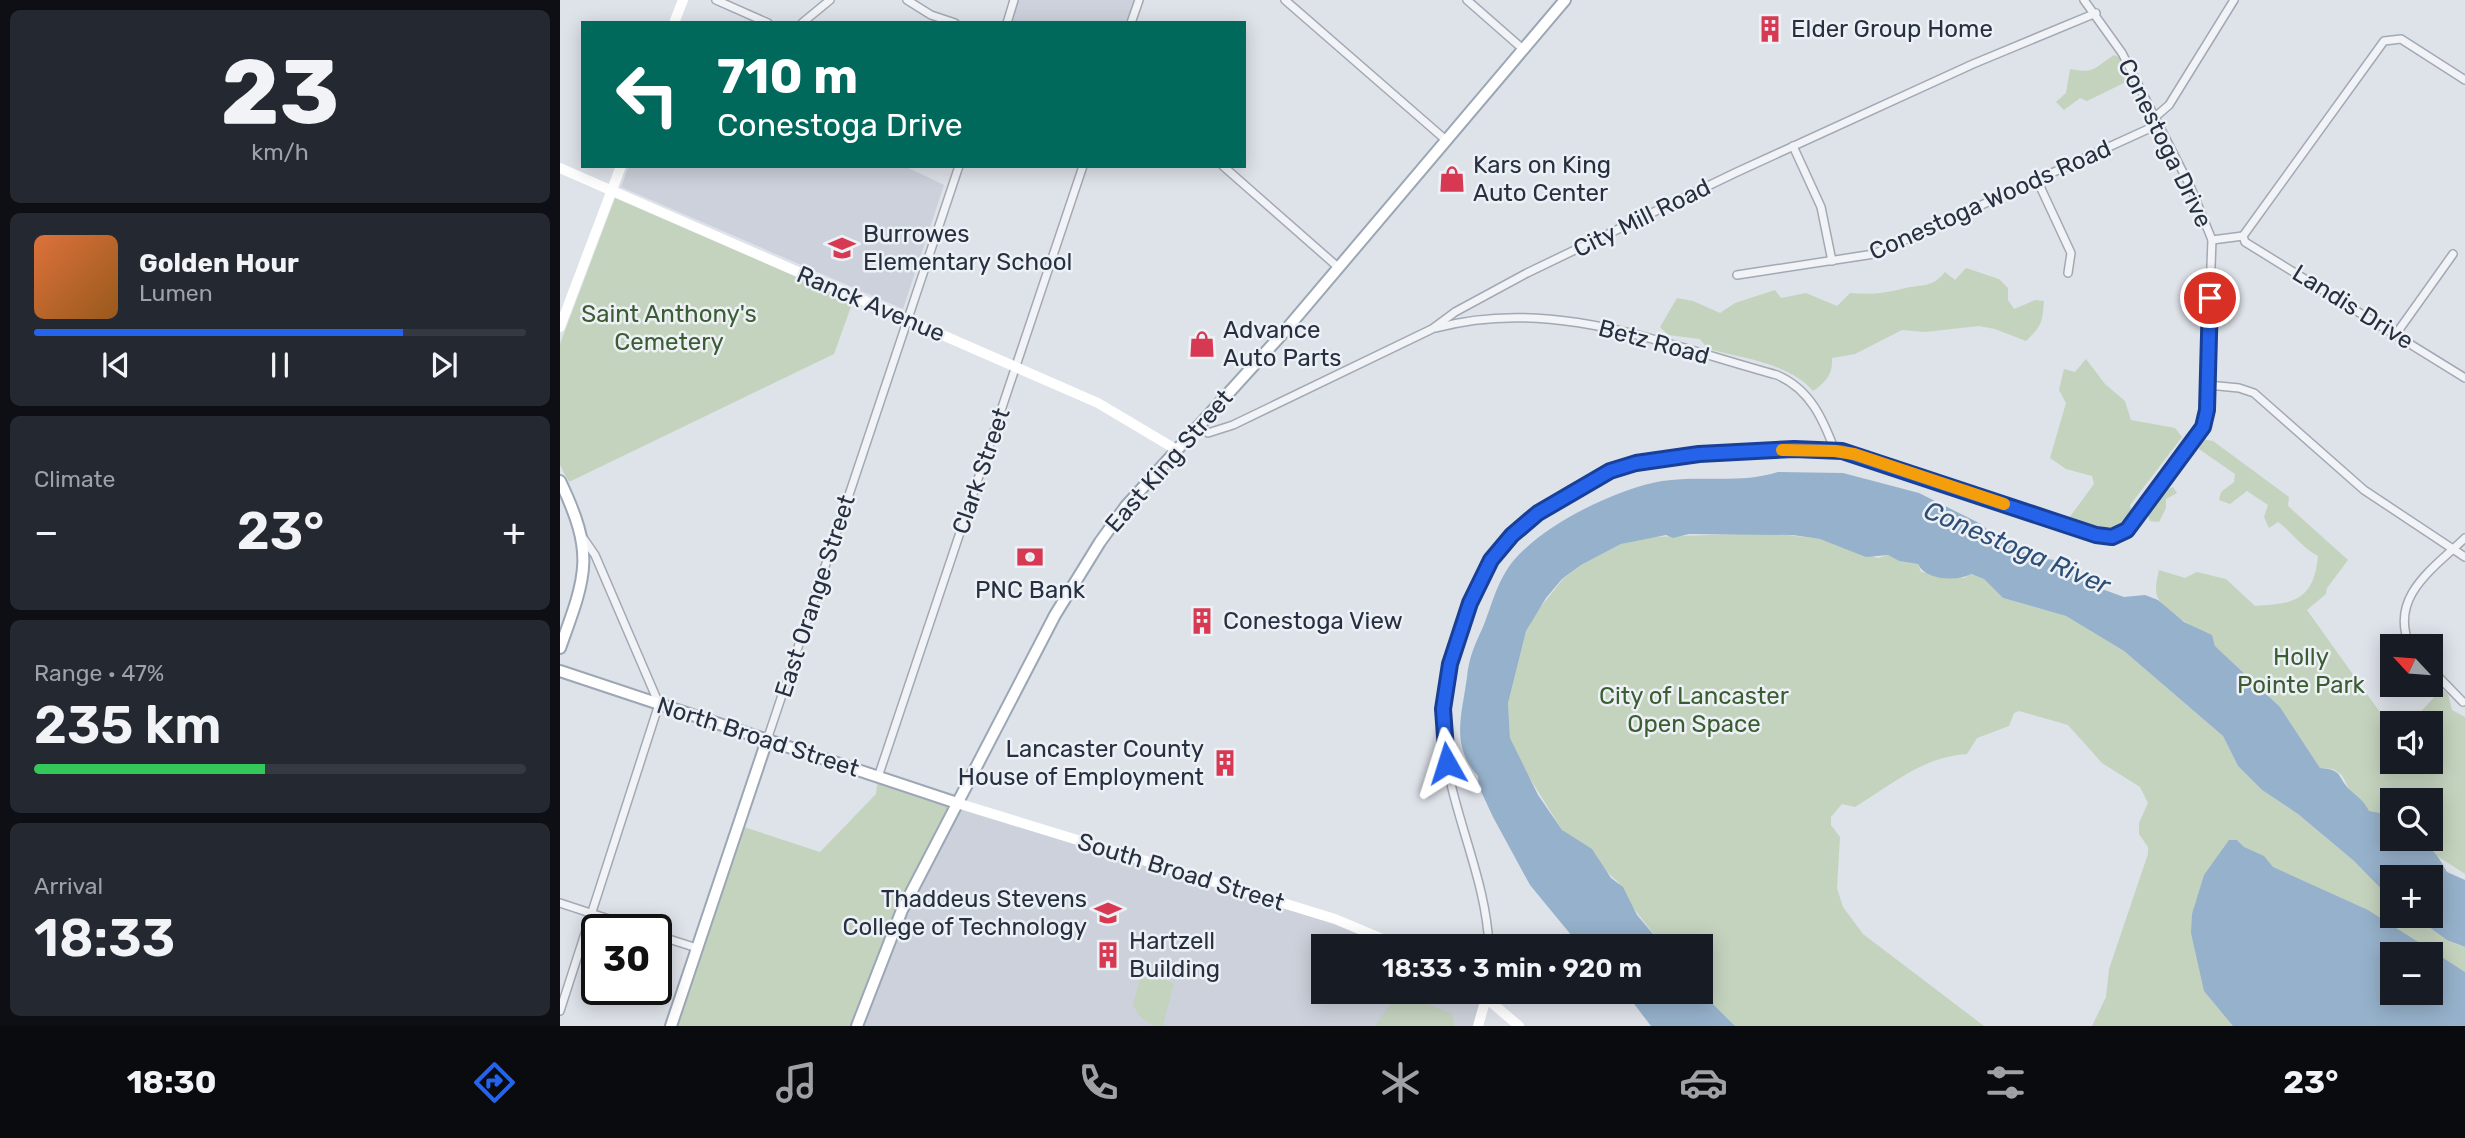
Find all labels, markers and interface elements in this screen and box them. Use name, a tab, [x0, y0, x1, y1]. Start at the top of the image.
building icon: Elder Group Home	[1755, 14, 1785, 44]
place label: Elder Group Home	[1791, 15, 1993, 43]
text: 23	[220, 38, 340, 146]
text: 710 m	[717, 47, 858, 105]
icon: left	[602, 49, 693, 140]
street label: Conestoga Drive	[2112, 54, 2218, 232]
text: Conestoga Drive	[717, 106, 963, 144]
street label: Conestoga Woods Road	[1865, 134, 2115, 266]
text: km/h	[251, 138, 309, 166]
place label: Kars on King Auto Center	[1473, 151, 1611, 207]
shop icon: Kars on King Auto Center	[1437, 164, 1467, 194]
street label: City Mill Road	[1569, 173, 1715, 263]
place label: Burrowes Elementary School	[863, 220, 1072, 276]
school or university icon: Burrowes Elementary School	[827, 233, 857, 263]
text: Golden Hour	[139, 248, 299, 279]
street label: Landis Drive	[2287, 259, 2419, 355]
street label: Ranck Avenue	[793, 260, 949, 348]
pin	[2180, 268, 2240, 328]
text: Lumen	[139, 279, 213, 307]
icon: arrive	[2191, 279, 2229, 317]
park label: Saint Anthony's Cemetery	[581, 300, 757, 356]
street label: Betz Road	[1595, 314, 1713, 370]
place label: Advance Auto Parts	[1223, 316, 1342, 372]
shop icon: Advance Auto Parts	[1187, 329, 1217, 359]
icon: previous	[97, 346, 135, 384]
icon: pause	[261, 346, 299, 384]
icon: next	[425, 346, 463, 384]
street label: East King Street	[1100, 384, 1238, 538]
street label: Clark Street	[946, 404, 1016, 538]
text: Climate	[34, 465, 115, 493]
street label: East Orange Street	[769, 491, 861, 701]
water label: Conestoga River	[1919, 495, 2116, 602]
text: 23°	[237, 500, 324, 562]
text: −	[34, 509, 59, 555]
text: +	[502, 509, 526, 555]
bank icon: PNC Bank	[1015, 542, 1045, 572]
place label: PNC Bank	[975, 576, 1086, 604]
building icon: Conestoga View	[1187, 606, 1217, 636]
place label: Conestoga View	[1223, 607, 1403, 635]
north arrow	[2380, 634, 2443, 696]
map controls	[2380, 634, 2443, 1005]
park label: Holly Pointe Park	[2237, 643, 2366, 699]
text: Range · 47%	[34, 659, 164, 687]
park label: City of Lancaster Open Space	[1599, 682, 1789, 738]
street label: North Broad Street	[653, 691, 863, 783]
text: 235 km	[34, 694, 222, 756]
button: sound	[2380, 711, 2443, 774]
position arrow	[1410, 726, 1484, 800]
place label: Lancaster County House of Employment	[958, 735, 1204, 791]
building icon: Lancaster County House of Employment	[1210, 748, 1240, 778]
button: search	[2380, 788, 2443, 851]
street label: South Broad Street	[1074, 827, 1288, 917]
button: +	[2380, 865, 2443, 928]
text: Arrival	[34, 872, 103, 900]
place label: Thaddeus Stevens College of Technology	[842, 885, 1087, 941]
school or university icon: Thaddeus Stevens College of Technology	[1093, 898, 1123, 928]
text: 18:33	[34, 907, 175, 969]
speed limit sign: 30	[581, 914, 672, 1005]
place label: Hartzell Building	[1129, 927, 1220, 983]
building icon: Hartzell Building	[1093, 940, 1123, 970]
button: −	[2380, 942, 2443, 1005]
text: 18:33 · 3 min · 920 m	[1382, 953, 1642, 984]
icon: directions	[470, 1058, 519, 1107]
icon: music	[772, 1058, 821, 1107]
icon: phone	[1074, 1058, 1123, 1107]
icon: climate	[1376, 1058, 1425, 1107]
icon: car	[1679, 1058, 1728, 1107]
icon: filters	[1981, 1058, 2030, 1107]
text: 18:30	[127, 1063, 216, 1101]
text: 23°	[2283, 1063, 2338, 1101]

